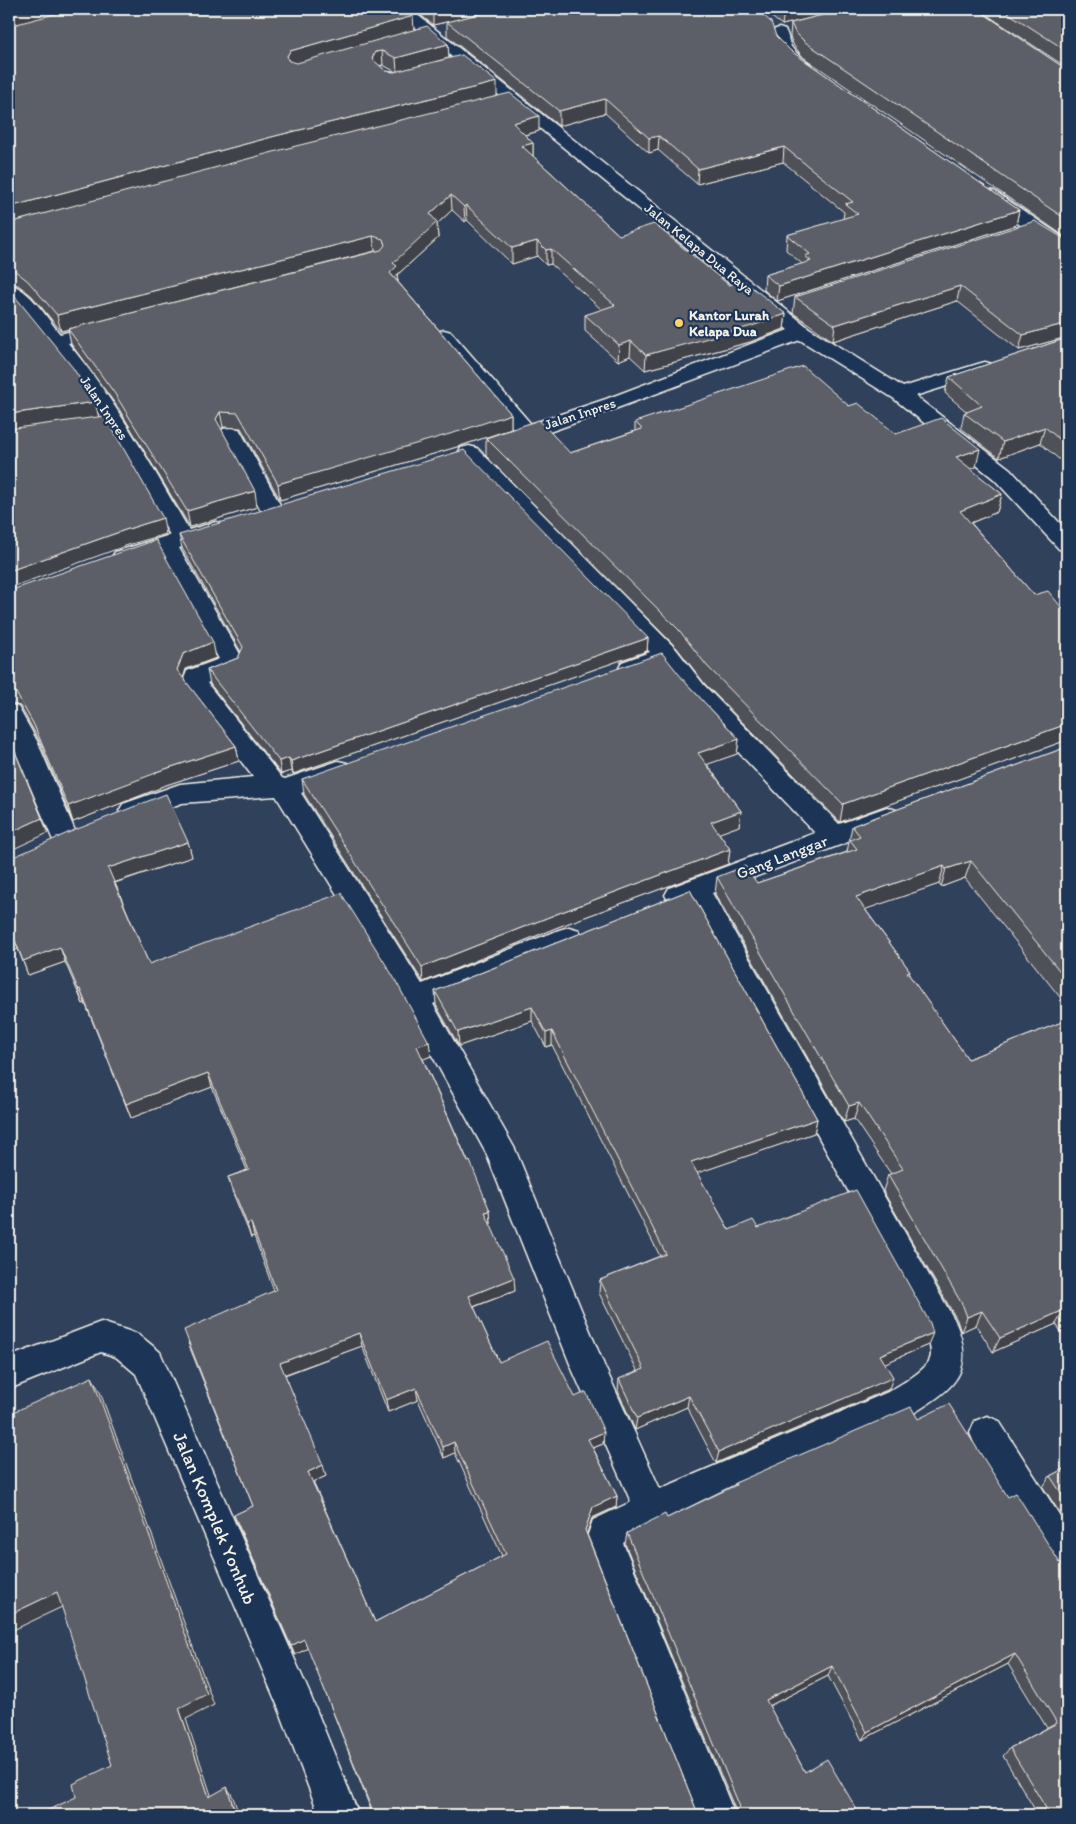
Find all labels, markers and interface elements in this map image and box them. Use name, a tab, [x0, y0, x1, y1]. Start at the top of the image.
street label: Jalan Kelapa Dua Raya	[641, 199, 758, 299]
place label: Kantor Lurah Kelapa Dua	[689, 307, 770, 340]
marker: Kantor Lurah Kelapa Dua	[673, 317, 685, 329]
street label: Jalan Inpres	[76, 373, 132, 443]
street label: Jalan Inpres	[542, 394, 618, 434]
street label: Gang Langgar	[734, 831, 831, 883]
street label: Jalan Komplek Yonhub	[168, 1428, 262, 1608]

